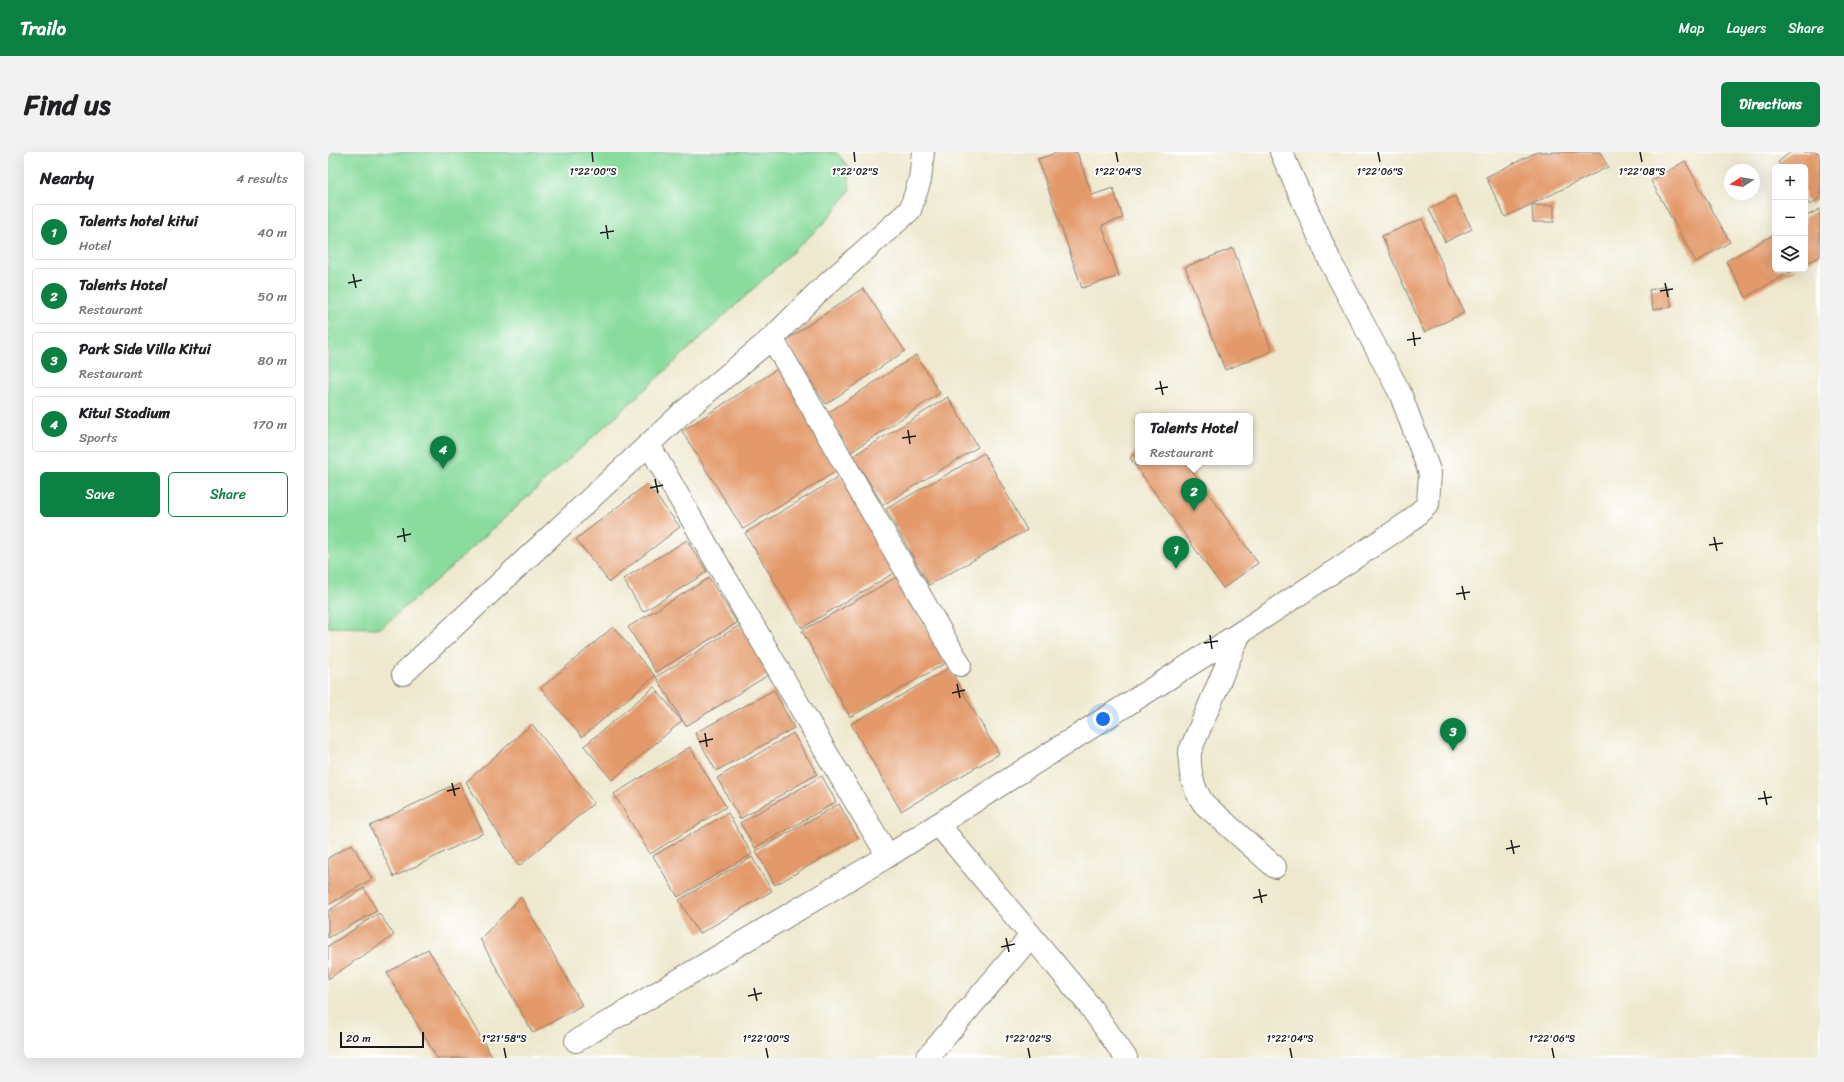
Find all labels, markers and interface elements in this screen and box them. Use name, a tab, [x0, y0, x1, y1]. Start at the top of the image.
text: Trailo	[20, 12, 66, 45]
text: Map	[1679, 16, 1704, 41]
text: Layers	[1726, 16, 1766, 41]
text: Share	[1788, 16, 1824, 41]
text: Find us	[24, 80, 111, 129]
button: Directions	[1721, 82, 1820, 127]
text: Nearby	[40, 163, 94, 193]
text: 1°22'00"S	[570, 163, 617, 181]
text: 1°22'02"S	[832, 163, 879, 181]
text: 1°22'04"S	[1095, 163, 1142, 181]
text: 1°22'06"S	[1357, 163, 1404, 181]
text: 1°22'08"S	[1619, 163, 1666, 181]
north arrow	[1724, 164, 1760, 200]
map controls	[1772, 164, 1808, 272]
button: +	[1772, 164, 1808, 200]
text: 4 results	[236, 167, 288, 190]
button: −	[1772, 200, 1808, 236]
text: Talents hotel kitui	[79, 208, 198, 234]
text: 1	[51, 221, 57, 244]
text: 40 m	[257, 221, 287, 244]
text: Hotel	[79, 234, 111, 257]
button: layers	[1772, 236, 1808, 272]
text: Talents Hotel	[79, 272, 167, 298]
text: 2	[50, 285, 58, 308]
text: 50 m	[257, 285, 287, 308]
text: Restaurant	[79, 298, 143, 321]
text: Park Side Villa Kitui	[79, 336, 211, 362]
text: 3	[50, 349, 58, 372]
text: 80 m	[258, 349, 287, 372]
text: Restaurant	[79, 362, 143, 385]
text: Kitui Stadium	[79, 400, 170, 426]
text: 4	[50, 413, 58, 436]
text: 170 m	[252, 413, 287, 436]
popup	[1135, 413, 1253, 465]
text: Talents Hotel	[1150, 415, 1238, 441]
text: Sports	[79, 426, 117, 449]
pin: 4	[430, 436, 456, 469]
text: Restaurant	[1150, 441, 1214, 464]
button: Save	[40, 472, 160, 517]
button: Share	[168, 472, 288, 517]
pin: 2	[1181, 478, 1207, 511]
pin: 1	[1163, 536, 1189, 569]
your location	[1093, 709, 1113, 729]
pin: 3	[1440, 718, 1466, 751]
text: 20 m	[346, 1029, 371, 1048]
scale bar	[340, 1030, 424, 1049]
text: 1°21'58"S	[482, 1030, 527, 1048]
text: 1°22'00"S	[743, 1030, 790, 1048]
text: 1°22'02"S	[1005, 1030, 1052, 1048]
text: 1°22'04"S	[1267, 1030, 1314, 1048]
text: 1°22'06"S	[1529, 1030, 1576, 1048]

